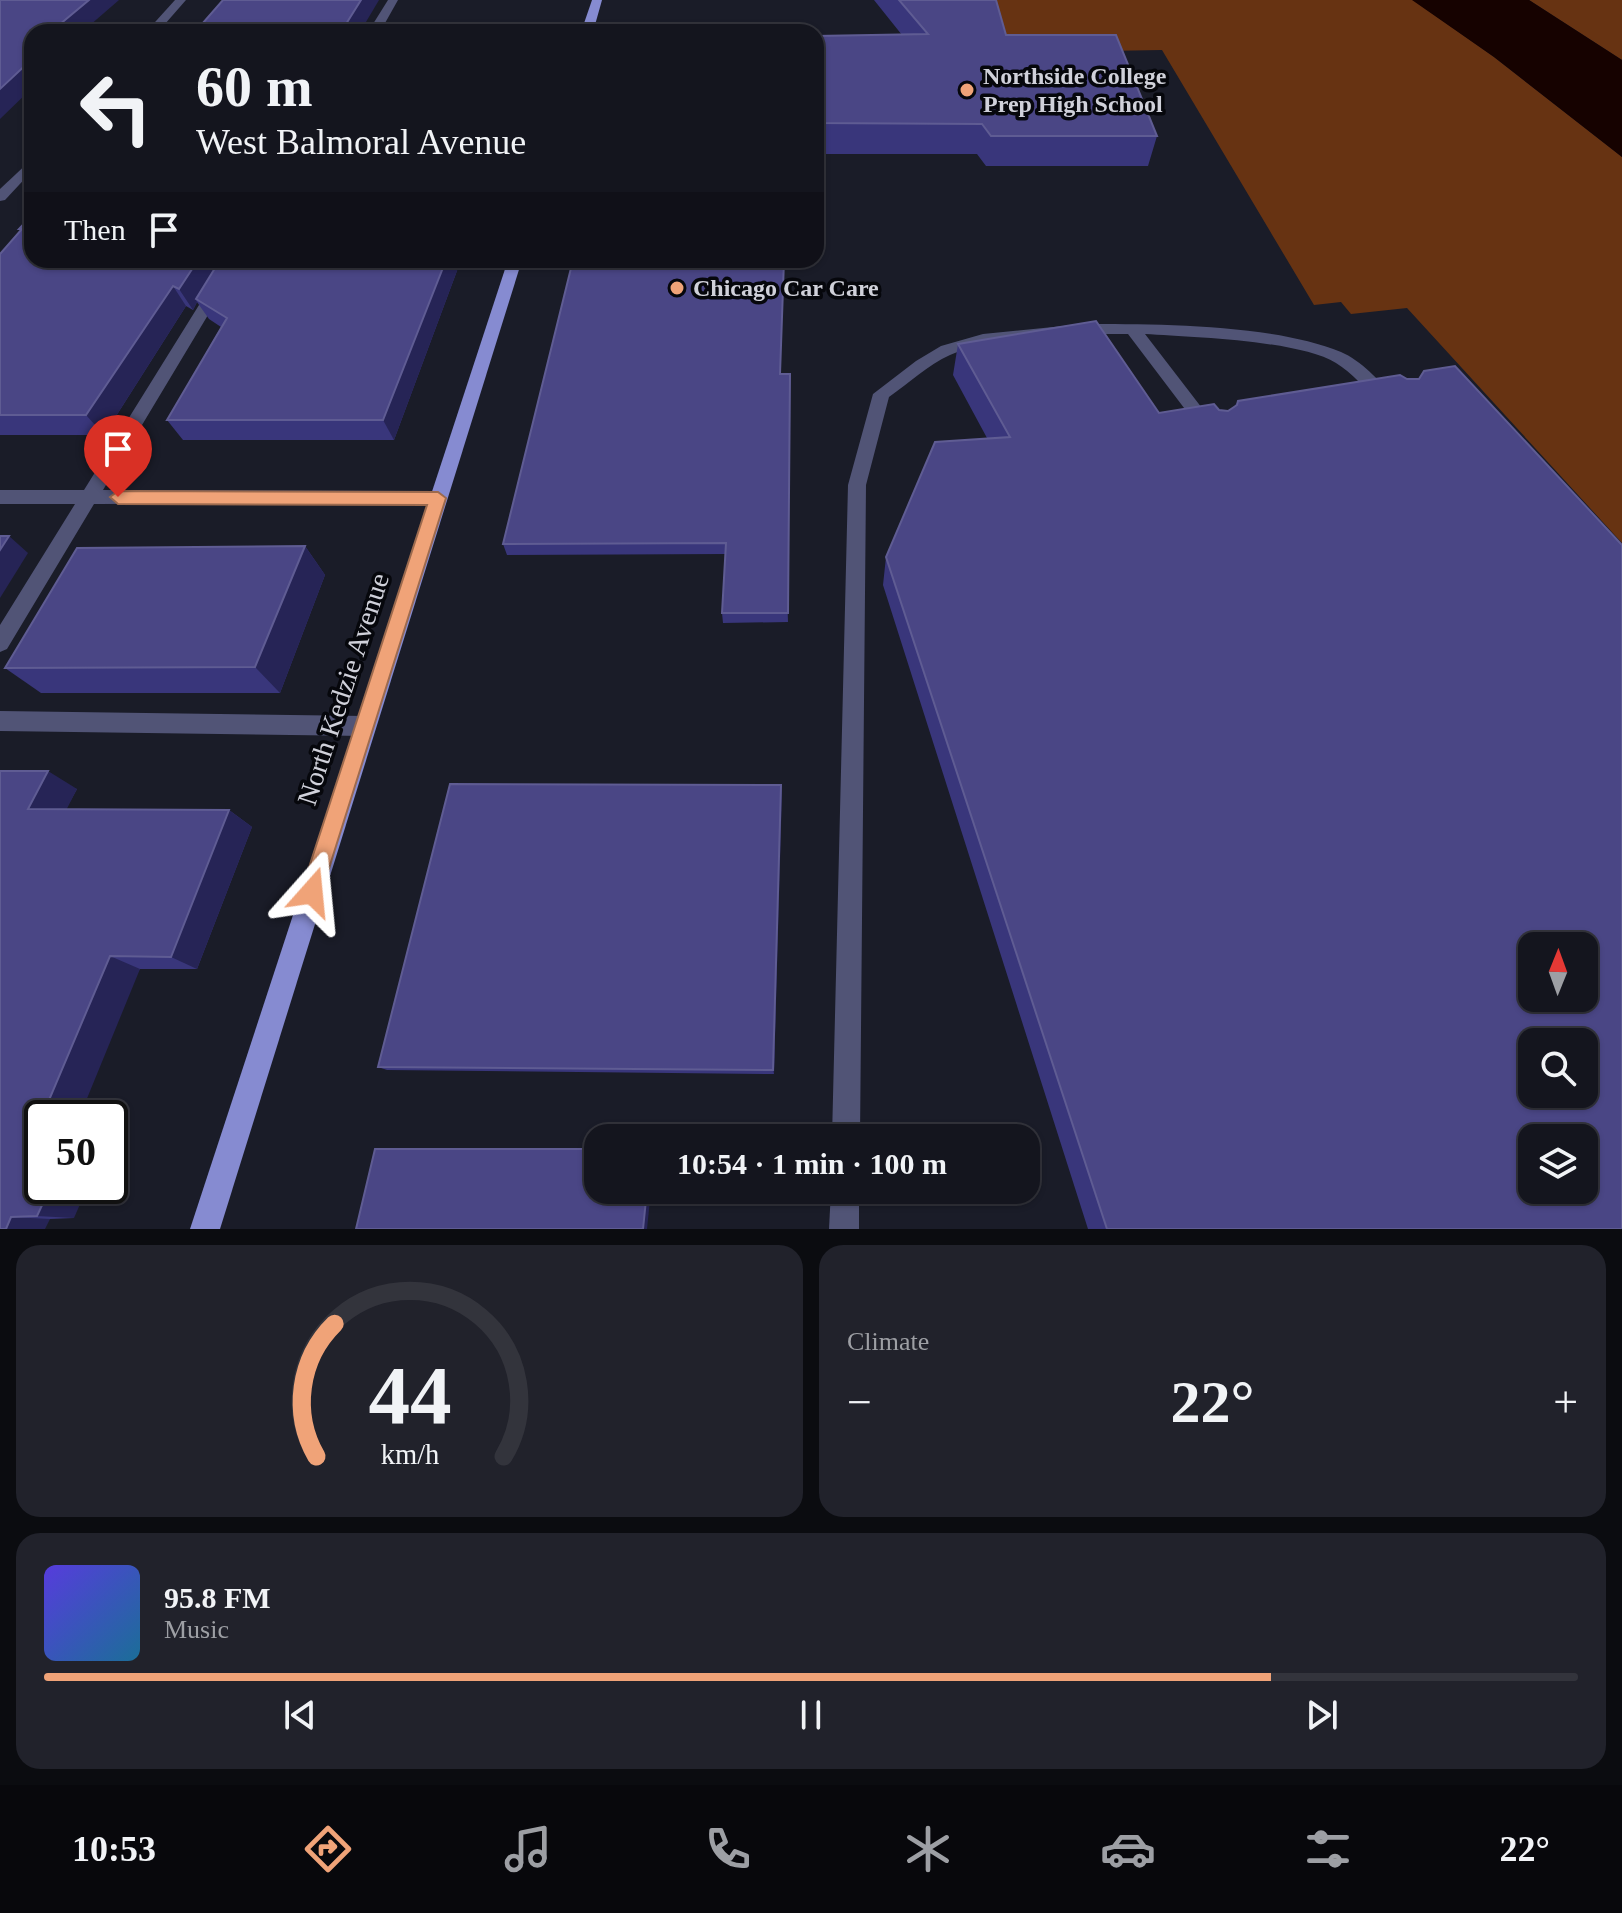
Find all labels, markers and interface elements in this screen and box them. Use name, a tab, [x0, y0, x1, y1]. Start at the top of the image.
icon: left	[64, 56, 168, 160]
text: 60 m	[196, 56, 313, 118]
place label: Northside College Prep High School	[983, 63, 1167, 117]
marker: Northside College Prep High School	[958, 81, 976, 99]
text: West Balmoral Avenue	[196, 122, 526, 162]
icon: arrive	[142, 208, 186, 252]
text: Then	[64, 213, 126, 246]
place label: Chicago Car Care	[693, 275, 879, 301]
marker: Chicago Car Care	[668, 279, 686, 297]
pin	[84, 415, 152, 497]
icon: arrive	[96, 427, 140, 471]
street label: North Kedzie Avenue	[291, 569, 395, 809]
position arrow	[270, 850, 354, 934]
north arrow	[1518, 932, 1598, 1012]
map controls	[1518, 932, 1598, 1204]
button: search	[1518, 1028, 1598, 1108]
speed limit sign: 50	[24, 1100, 128, 1204]
button: layers	[1518, 1124, 1598, 1204]
text: 10:54 · 1 min · 100 m	[677, 1147, 947, 1180]
text: Climate	[847, 1327, 929, 1356]
text: 44	[368, 1349, 451, 1441]
text: 22°	[1171, 1369, 1255, 1435]
text: −	[847, 1378, 872, 1427]
text: +	[1553, 1378, 1578, 1427]
text: km/h	[380, 1439, 439, 1470]
text: 95.8 FM	[164, 1581, 271, 1614]
text: Music	[164, 1615, 229, 1644]
icon: previous	[278, 1693, 322, 1737]
icon: pause	[789, 1693, 833, 1737]
icon: next	[1300, 1693, 1344, 1737]
icon: directions	[300, 1821, 356, 1877]
icon: music	[500, 1821, 556, 1877]
icon: phone	[700, 1821, 756, 1877]
icon: climate	[900, 1821, 956, 1877]
icon: car	[1100, 1821, 1156, 1877]
icon: filters	[1300, 1821, 1356, 1877]
text: 10:53	[72, 1829, 156, 1869]
text: 22°	[1500, 1829, 1550, 1869]

